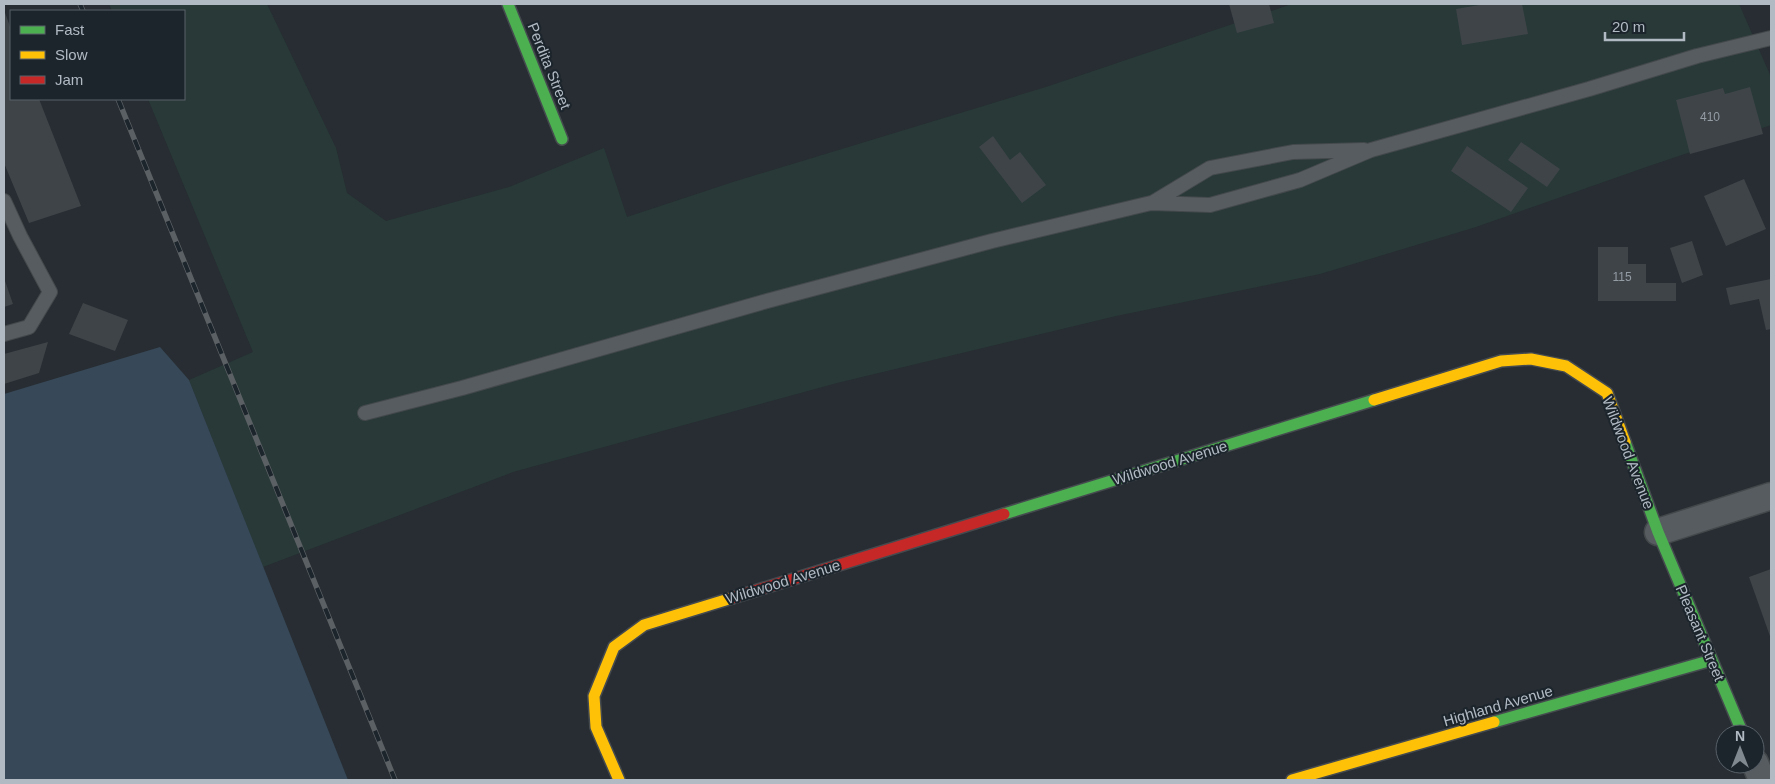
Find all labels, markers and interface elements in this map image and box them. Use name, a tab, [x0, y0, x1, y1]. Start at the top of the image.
legend	[10, 10, 185, 100]
scale bar	[1605, 10, 1684, 42]
text: 20 m	[1612, 18, 1645, 35]
street label: Perdita Street	[524, 20, 575, 112]
text: Fast	[55, 21, 85, 38]
text: Slow	[55, 46, 88, 63]
text: Jam	[55, 71, 83, 88]
house number: 410	[1700, 110, 1720, 124]
house number: 115	[1612, 270, 1632, 284]
street label: Wildwood Avenue	[1599, 394, 1658, 511]
street label: Wildwood Avenue	[1110, 437, 1229, 488]
street label: Wildwood Avenue	[723, 556, 842, 607]
street label: Pleasant Street	[1673, 582, 1729, 684]
street label: Highland Avenue	[1441, 682, 1555, 729]
north arrow	[1715, 724, 1765, 774]
text: N	[1735, 728, 1745, 744]

